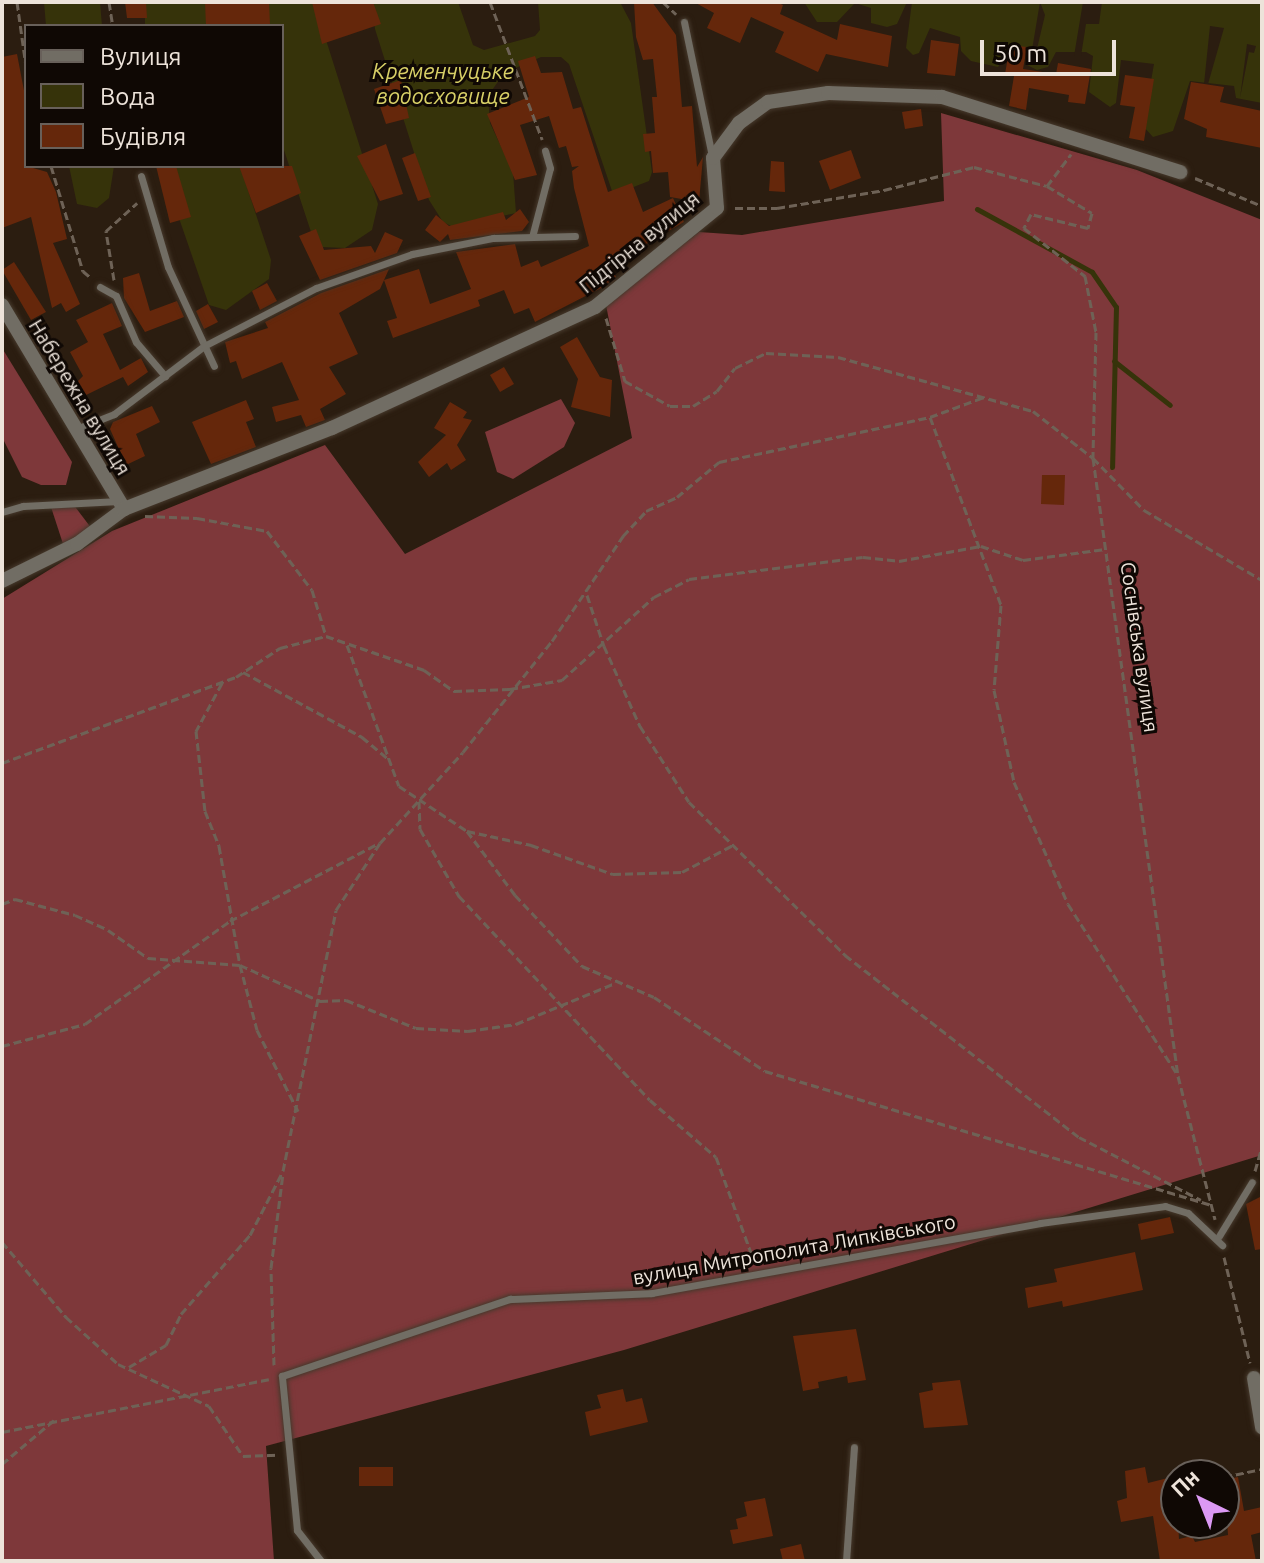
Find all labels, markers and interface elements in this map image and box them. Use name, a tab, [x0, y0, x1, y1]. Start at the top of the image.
legend	[24, 24, 284, 168]
scale bar	[984, 24, 1120, 74]
text: 50 m	[994, 40, 1047, 67]
text: Вулиця	[100, 43, 182, 70]
water label: Кременчуцьке водосховище	[372, 57, 514, 108]
text: Вода	[100, 83, 156, 110]
text: Будівля	[100, 123, 186, 150]
street label: Підгірна вулиця	[574, 186, 704, 298]
street label: Набережна вулиця	[24, 315, 136, 479]
street label: Соснівська вулиця	[1116, 560, 1164, 734]
street label: вулиця Митрополита Липківського	[631, 1209, 957, 1289]
north arrow	[1160, 1459, 1240, 1539]
text: Пн	[1166, 1464, 1204, 1502]

